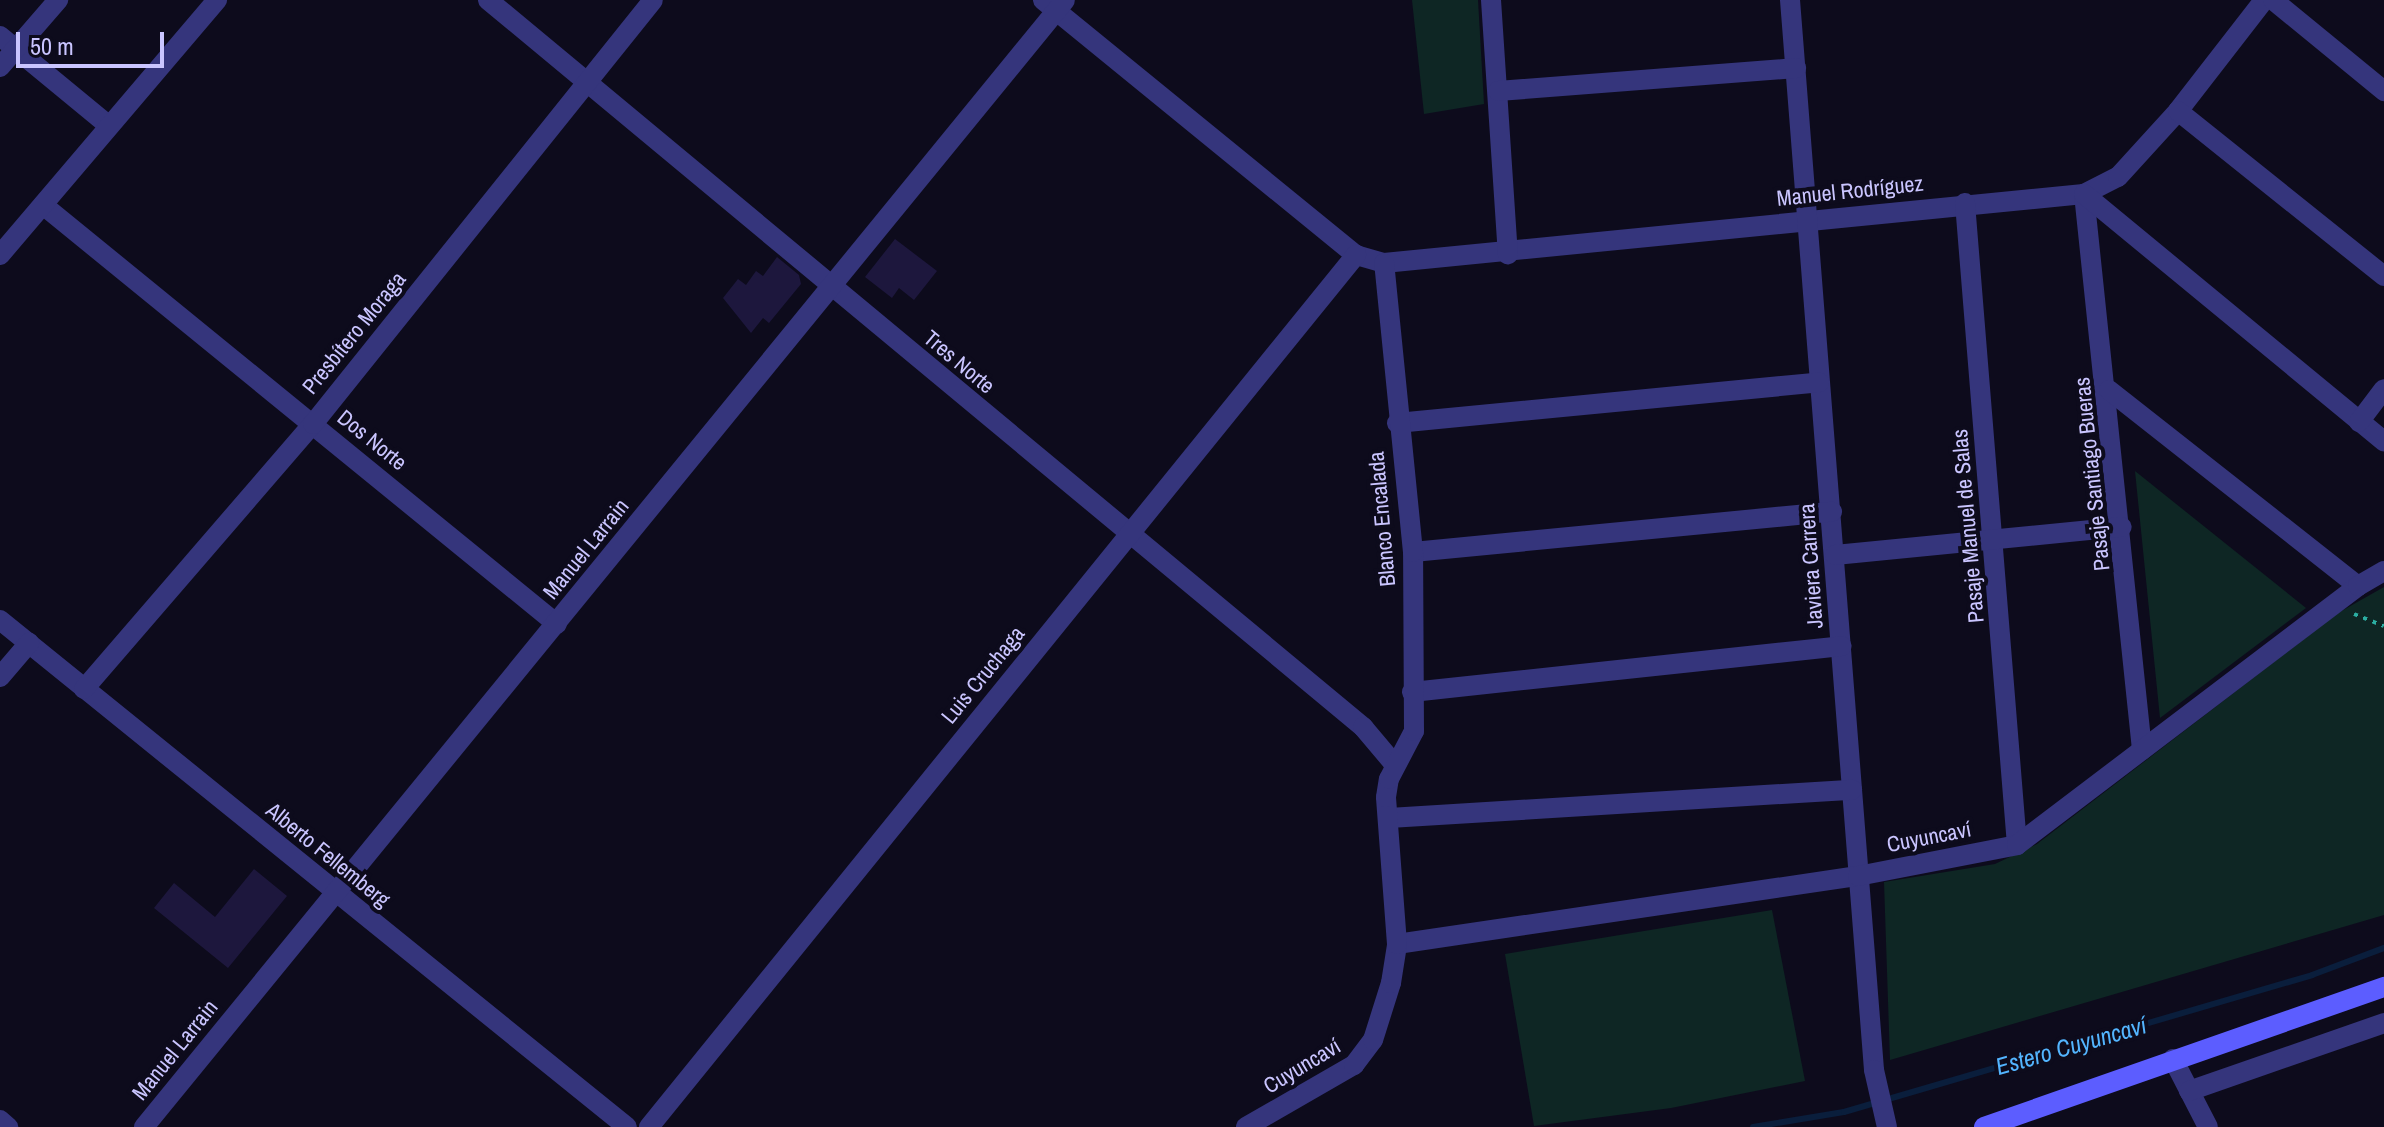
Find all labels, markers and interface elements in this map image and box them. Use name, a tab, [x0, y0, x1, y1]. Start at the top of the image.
scale bar	[20, 16, 168, 66]
text: 50 m	[30, 30, 74, 62]
street label: Manuel Rodríguez	[1775, 170, 1925, 212]
street label: Presbítero Moraga	[297, 267, 411, 399]
street label: Tres Norte	[918, 325, 1000, 399]
street label: Pasaje Santiago Bueras	[2069, 376, 2115, 572]
street label: Dos Norte	[332, 404, 412, 476]
street label: Pasaje Manuel de Salas	[1946, 428, 1990, 624]
street label: Blanco Encalada	[1363, 450, 1401, 588]
street label: Manuel Larrain	[538, 494, 634, 604]
street label: Javiera Carrera	[1793, 503, 1829, 629]
street label: Luis Cruchaga	[936, 621, 1030, 729]
street label: Alberto Fellemberg	[261, 797, 395, 913]
street label: Cuyuncaví	[1885, 816, 1973, 858]
street label: Manuel Larrain	[127, 995, 223, 1105]
water label: Estero Cuyuncaví	[1992, 1011, 2150, 1081]
street label: Cuyuncaví	[1259, 1033, 1345, 1099]

